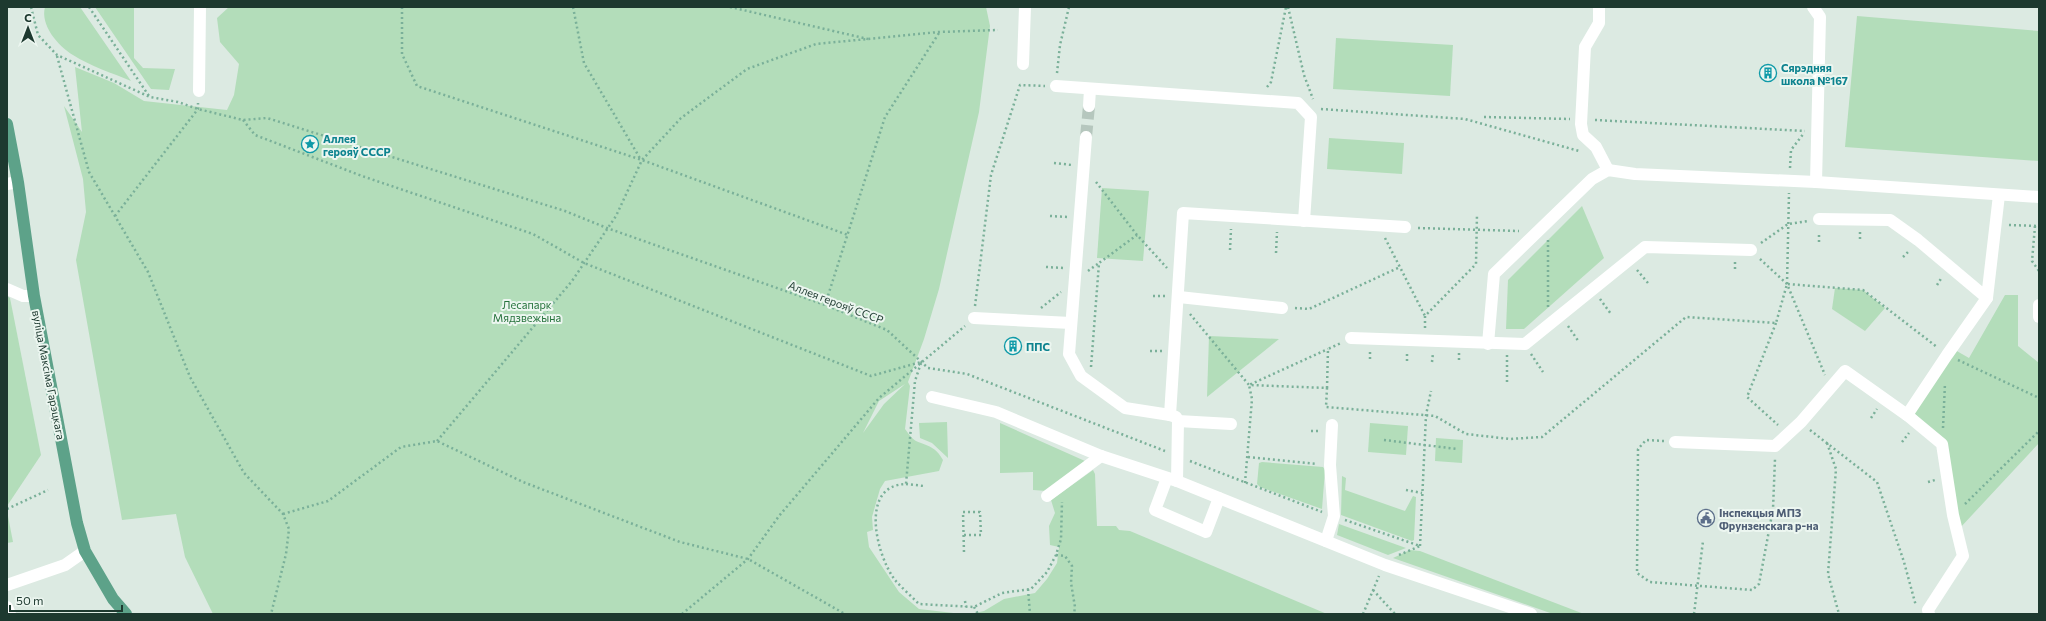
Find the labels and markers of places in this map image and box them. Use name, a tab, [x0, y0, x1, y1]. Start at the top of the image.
place label: Сярэдняя школа №167	[1781, 61, 1848, 87]
building icon: Сярэдняя школа №167	[1758, 63, 1778, 83]
place label: Аллея герояў СССР	[323, 132, 391, 158]
place icon: Аллея герояў СССР	[300, 134, 320, 154]
building icon: ППС	[1003, 336, 1023, 356]
place label: ППС	[1026, 340, 1050, 353]
place label: Інспекцыя МПЗ Фрунзенскага р-на	[1719, 506, 1819, 532]
public building icon: Інспекцыя МПЗ Фрунзенскага р-на	[1696, 508, 1716, 528]

